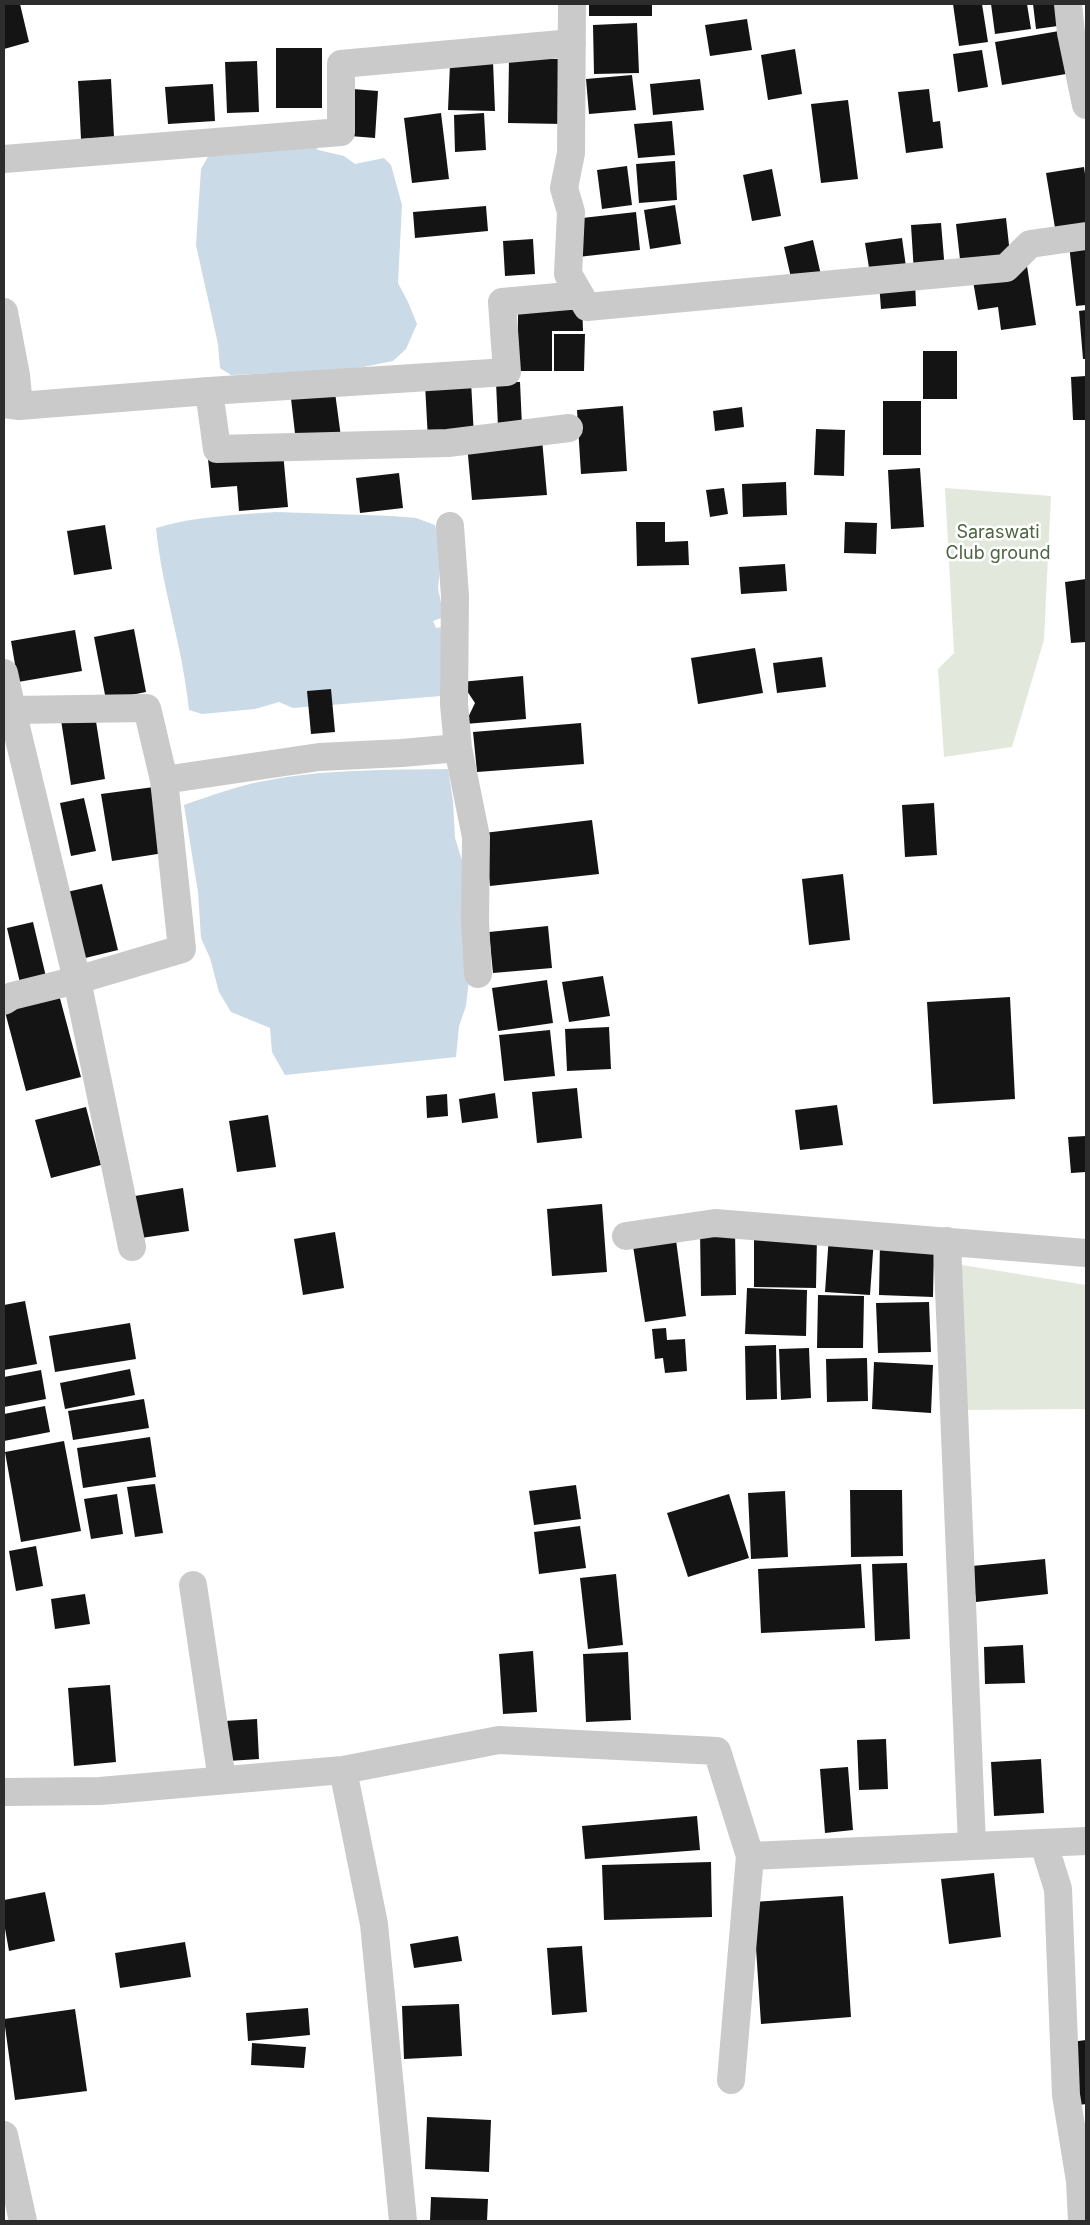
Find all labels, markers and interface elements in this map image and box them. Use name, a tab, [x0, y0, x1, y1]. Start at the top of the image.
park label: Saraswati Club ground	[946, 522, 1050, 564]

